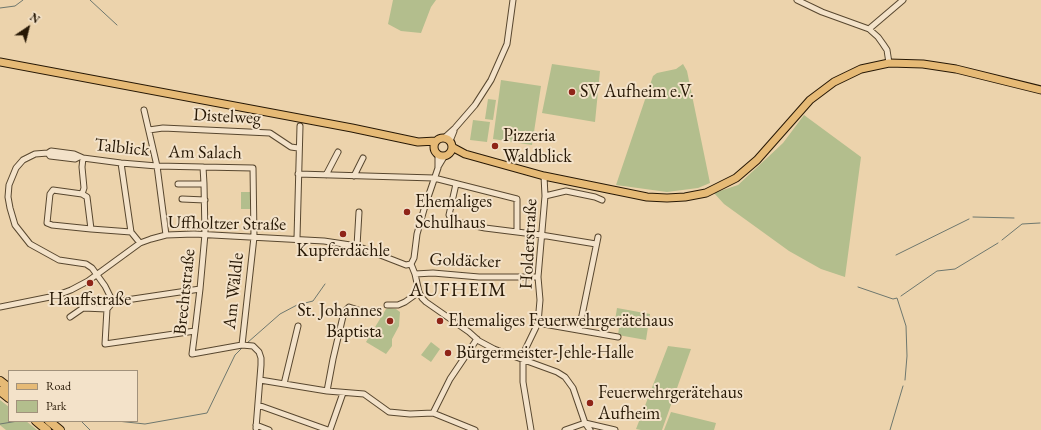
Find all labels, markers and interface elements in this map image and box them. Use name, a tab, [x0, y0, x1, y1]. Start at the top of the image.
north arrow	[8, 8, 48, 48]
text: N	[27, 10, 43, 26]
place label: SV Aufheim e.V.	[580, 81, 694, 103]
marker: SV Aufheim e.V.	[567, 87, 577, 97]
street label: Distelweg	[193, 104, 261, 130]
place label: Pizzeria Waldblick	[503, 125, 572, 168]
street label: Talblick	[93, 134, 151, 162]
marker: Pizzeria Waldblick	[490, 141, 500, 151]
street label: Am Salach	[168, 142, 242, 164]
place label: Ehemaliges Schulhaus	[415, 191, 492, 234]
street label: Holderstraße	[516, 198, 542, 290]
marker: Ehemaliges Schulhaus	[402, 207, 412, 217]
street label: Uffholtzer Straße	[168, 212, 286, 236]
marker: Kupferdächle	[338, 229, 348, 239]
place label: Kupferdächle	[296, 240, 390, 262]
street label: Brechtstraße	[170, 248, 200, 336]
street label: Goldäcker	[429, 249, 501, 273]
street label: Am Wäldle	[219, 252, 249, 330]
marker: Hauffstraße	[85, 278, 95, 288]
district label: AUFHEIM	[409, 279, 507, 303]
place label: Hauffstraße	[49, 289, 131, 311]
place label: St. Johannes Baptista	[297, 300, 382, 342]
place label: Ehemaliges Feuerwehrgerätehaus	[448, 310, 673, 332]
marker: St. Johannes Baptista	[385, 316, 395, 326]
marker: Ehemaliges Feuerwehrgerätehaus	[435, 316, 445, 326]
place label: Bürgermeister-Jehle-Halle	[456, 342, 634, 364]
marker: Bürgermeister-Jehle-Halle	[443, 348, 453, 358]
legend	[8, 370, 138, 422]
text: Road	[46, 378, 71, 394]
place label: Feuerwehrgerätehaus Aufheim	[598, 382, 743, 424]
text: Park	[46, 398, 66, 414]
marker: Feuerwehrgerätehaus Aufheim	[585, 398, 595, 408]

